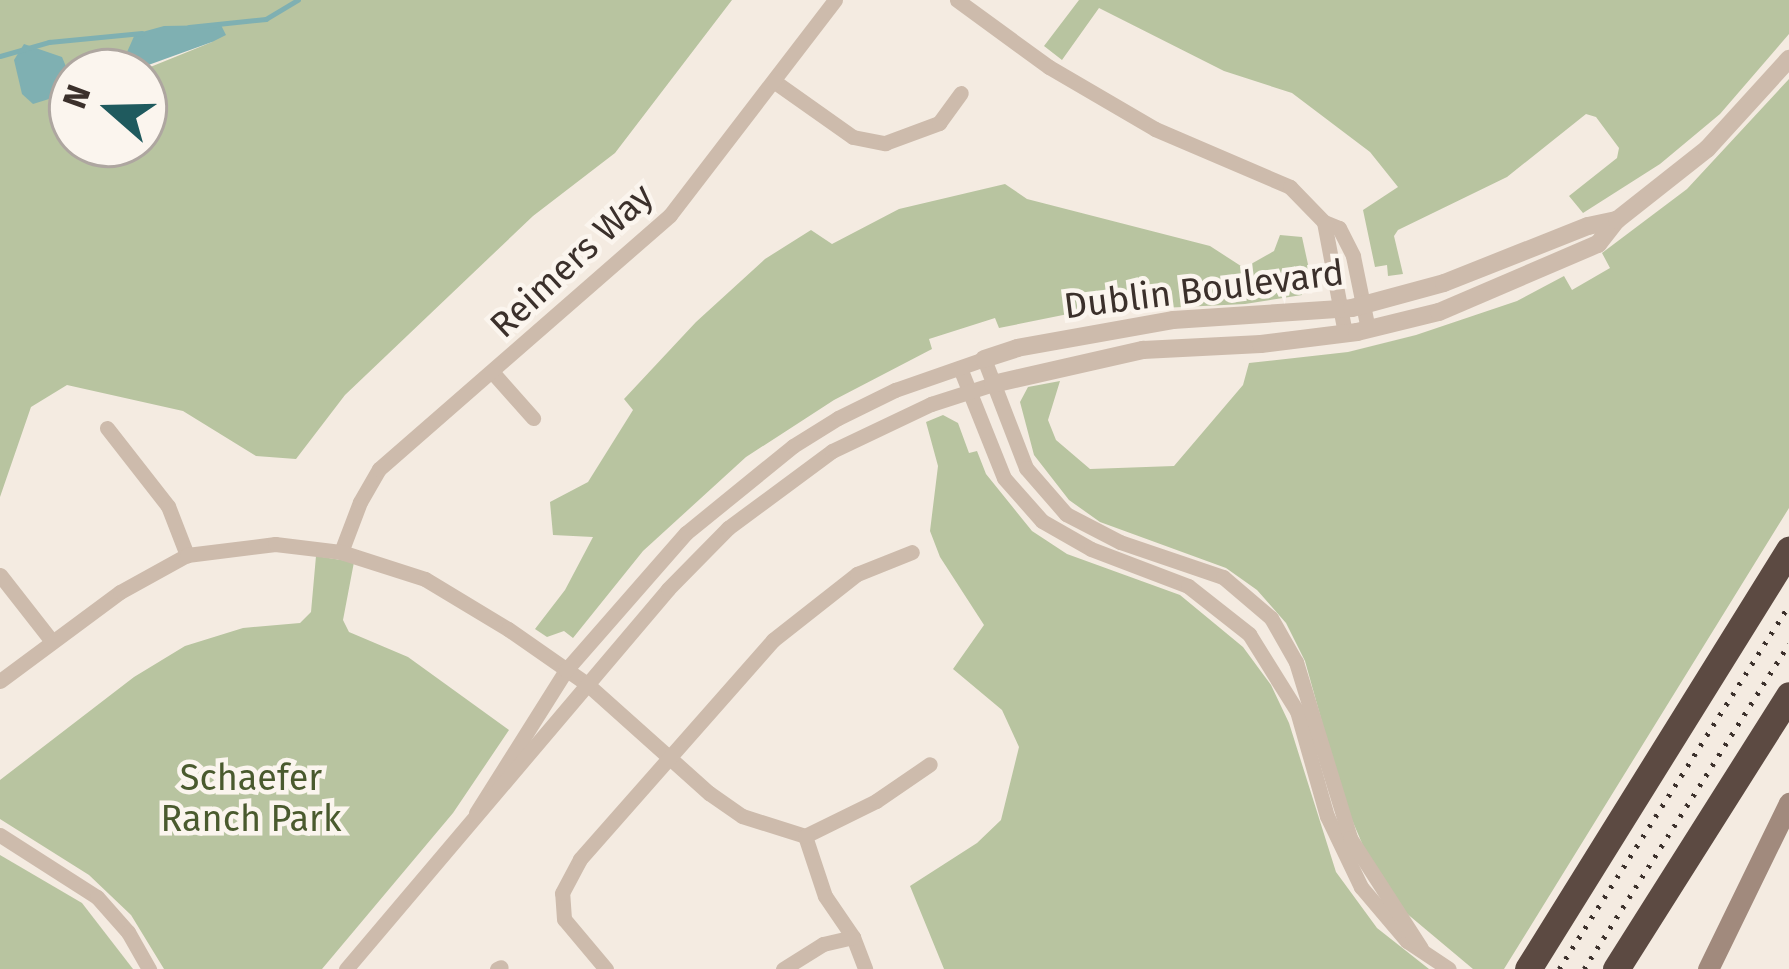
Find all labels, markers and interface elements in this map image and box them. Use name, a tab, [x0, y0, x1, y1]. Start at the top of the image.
north arrow	[48, 48, 168, 168]
text: N	[54, 80, 100, 114]
street label: Reimers Way	[482, 175, 662, 347]
street label: Dublin Boulevard	[1062, 251, 1346, 329]
park label: Schaefer Ranch Park	[161, 756, 341, 841]

